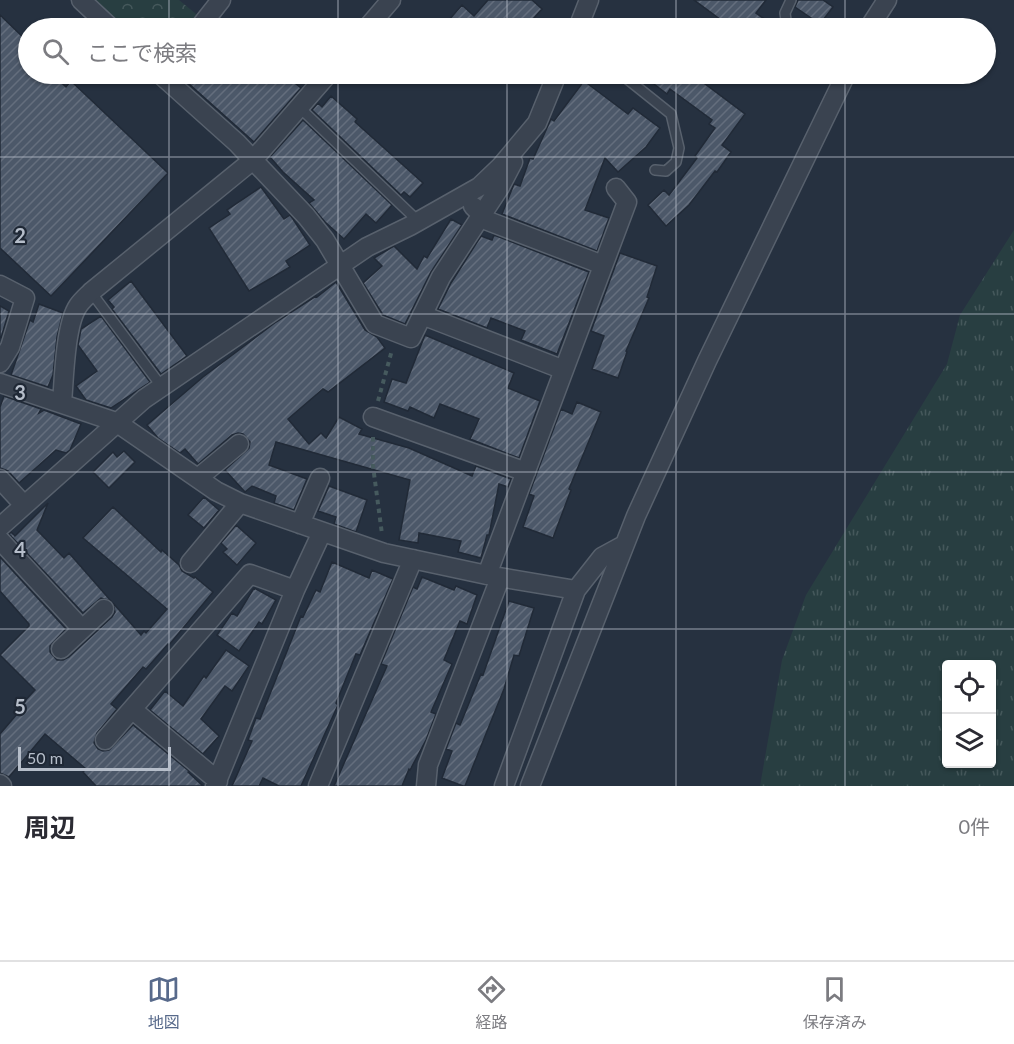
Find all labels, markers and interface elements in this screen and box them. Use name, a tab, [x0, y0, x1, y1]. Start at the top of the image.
search box	[18, 18, 996, 84]
icon: search	[39, 35, 72, 68]
text: ここで検索	[87, 39, 197, 66]
text: 2	[14, 223, 26, 247]
text: 3	[14, 380, 26, 404]
text: 4	[14, 537, 26, 561]
map controls	[942, 660, 996, 768]
button: locate	[942, 660, 996, 714]
text: 5	[14, 694, 26, 718]
button: layers	[942, 714, 996, 768]
scale bar	[18, 744, 171, 772]
text: 50 m	[27, 748, 63, 767]
text: 周辺	[24, 811, 76, 843]
text: 0件	[958, 814, 990, 838]
tab: 地図	[147, 973, 180, 1033]
tab: 経路	[475, 973, 508, 1033]
tab: 保存済み	[803, 973, 867, 1033]

